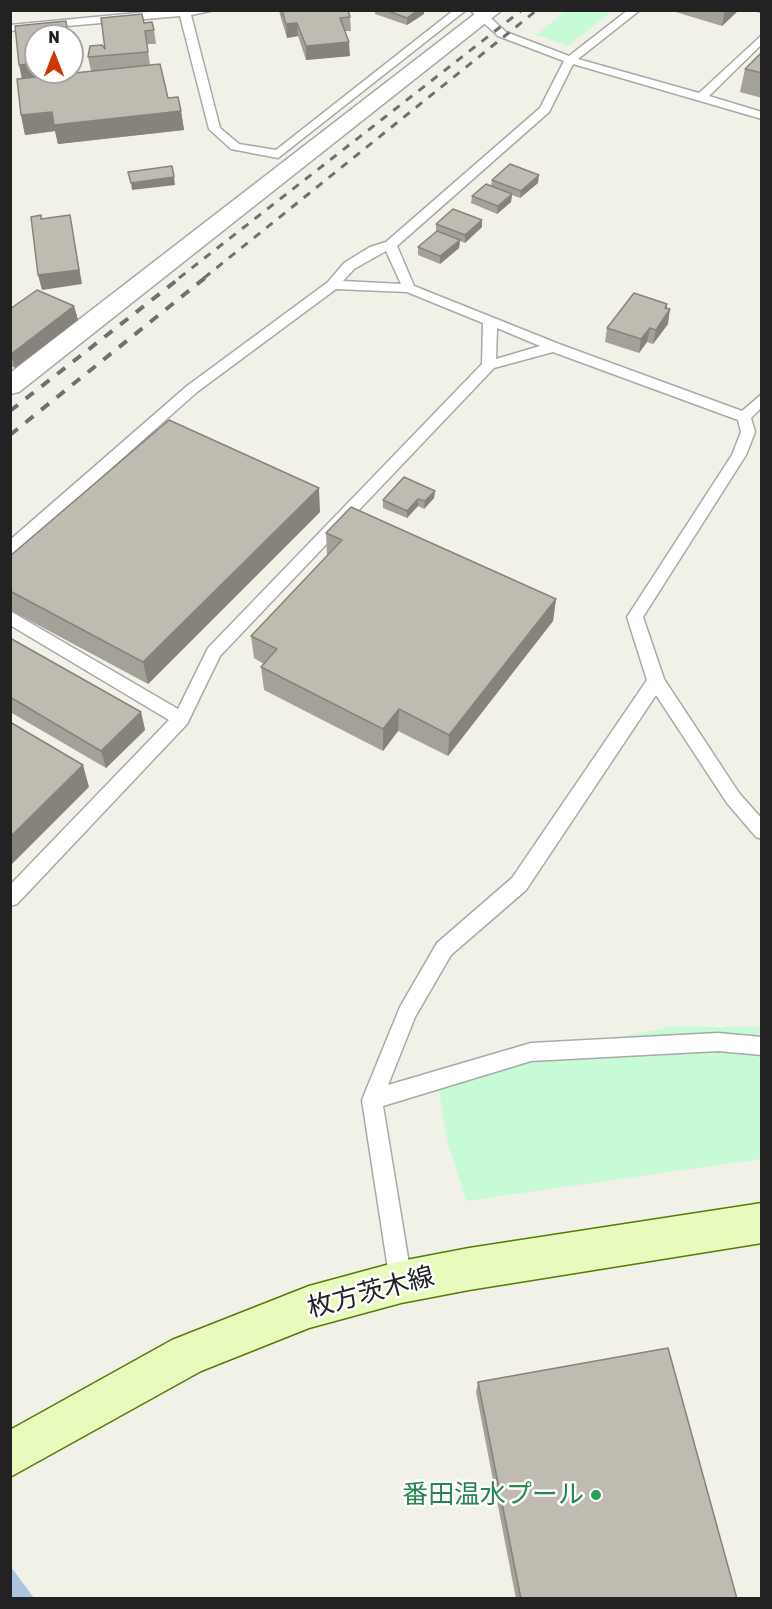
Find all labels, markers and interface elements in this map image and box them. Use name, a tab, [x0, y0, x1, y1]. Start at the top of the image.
north arrow	[24, 24, 84, 84]
text: N	[48, 28, 60, 47]
street label: 枚方茨木線	[304, 1261, 438, 1325]
place label: 番田温水プール	[402, 1479, 584, 1511]
marker: 番田温水プール	[589, 1488, 603, 1502]

